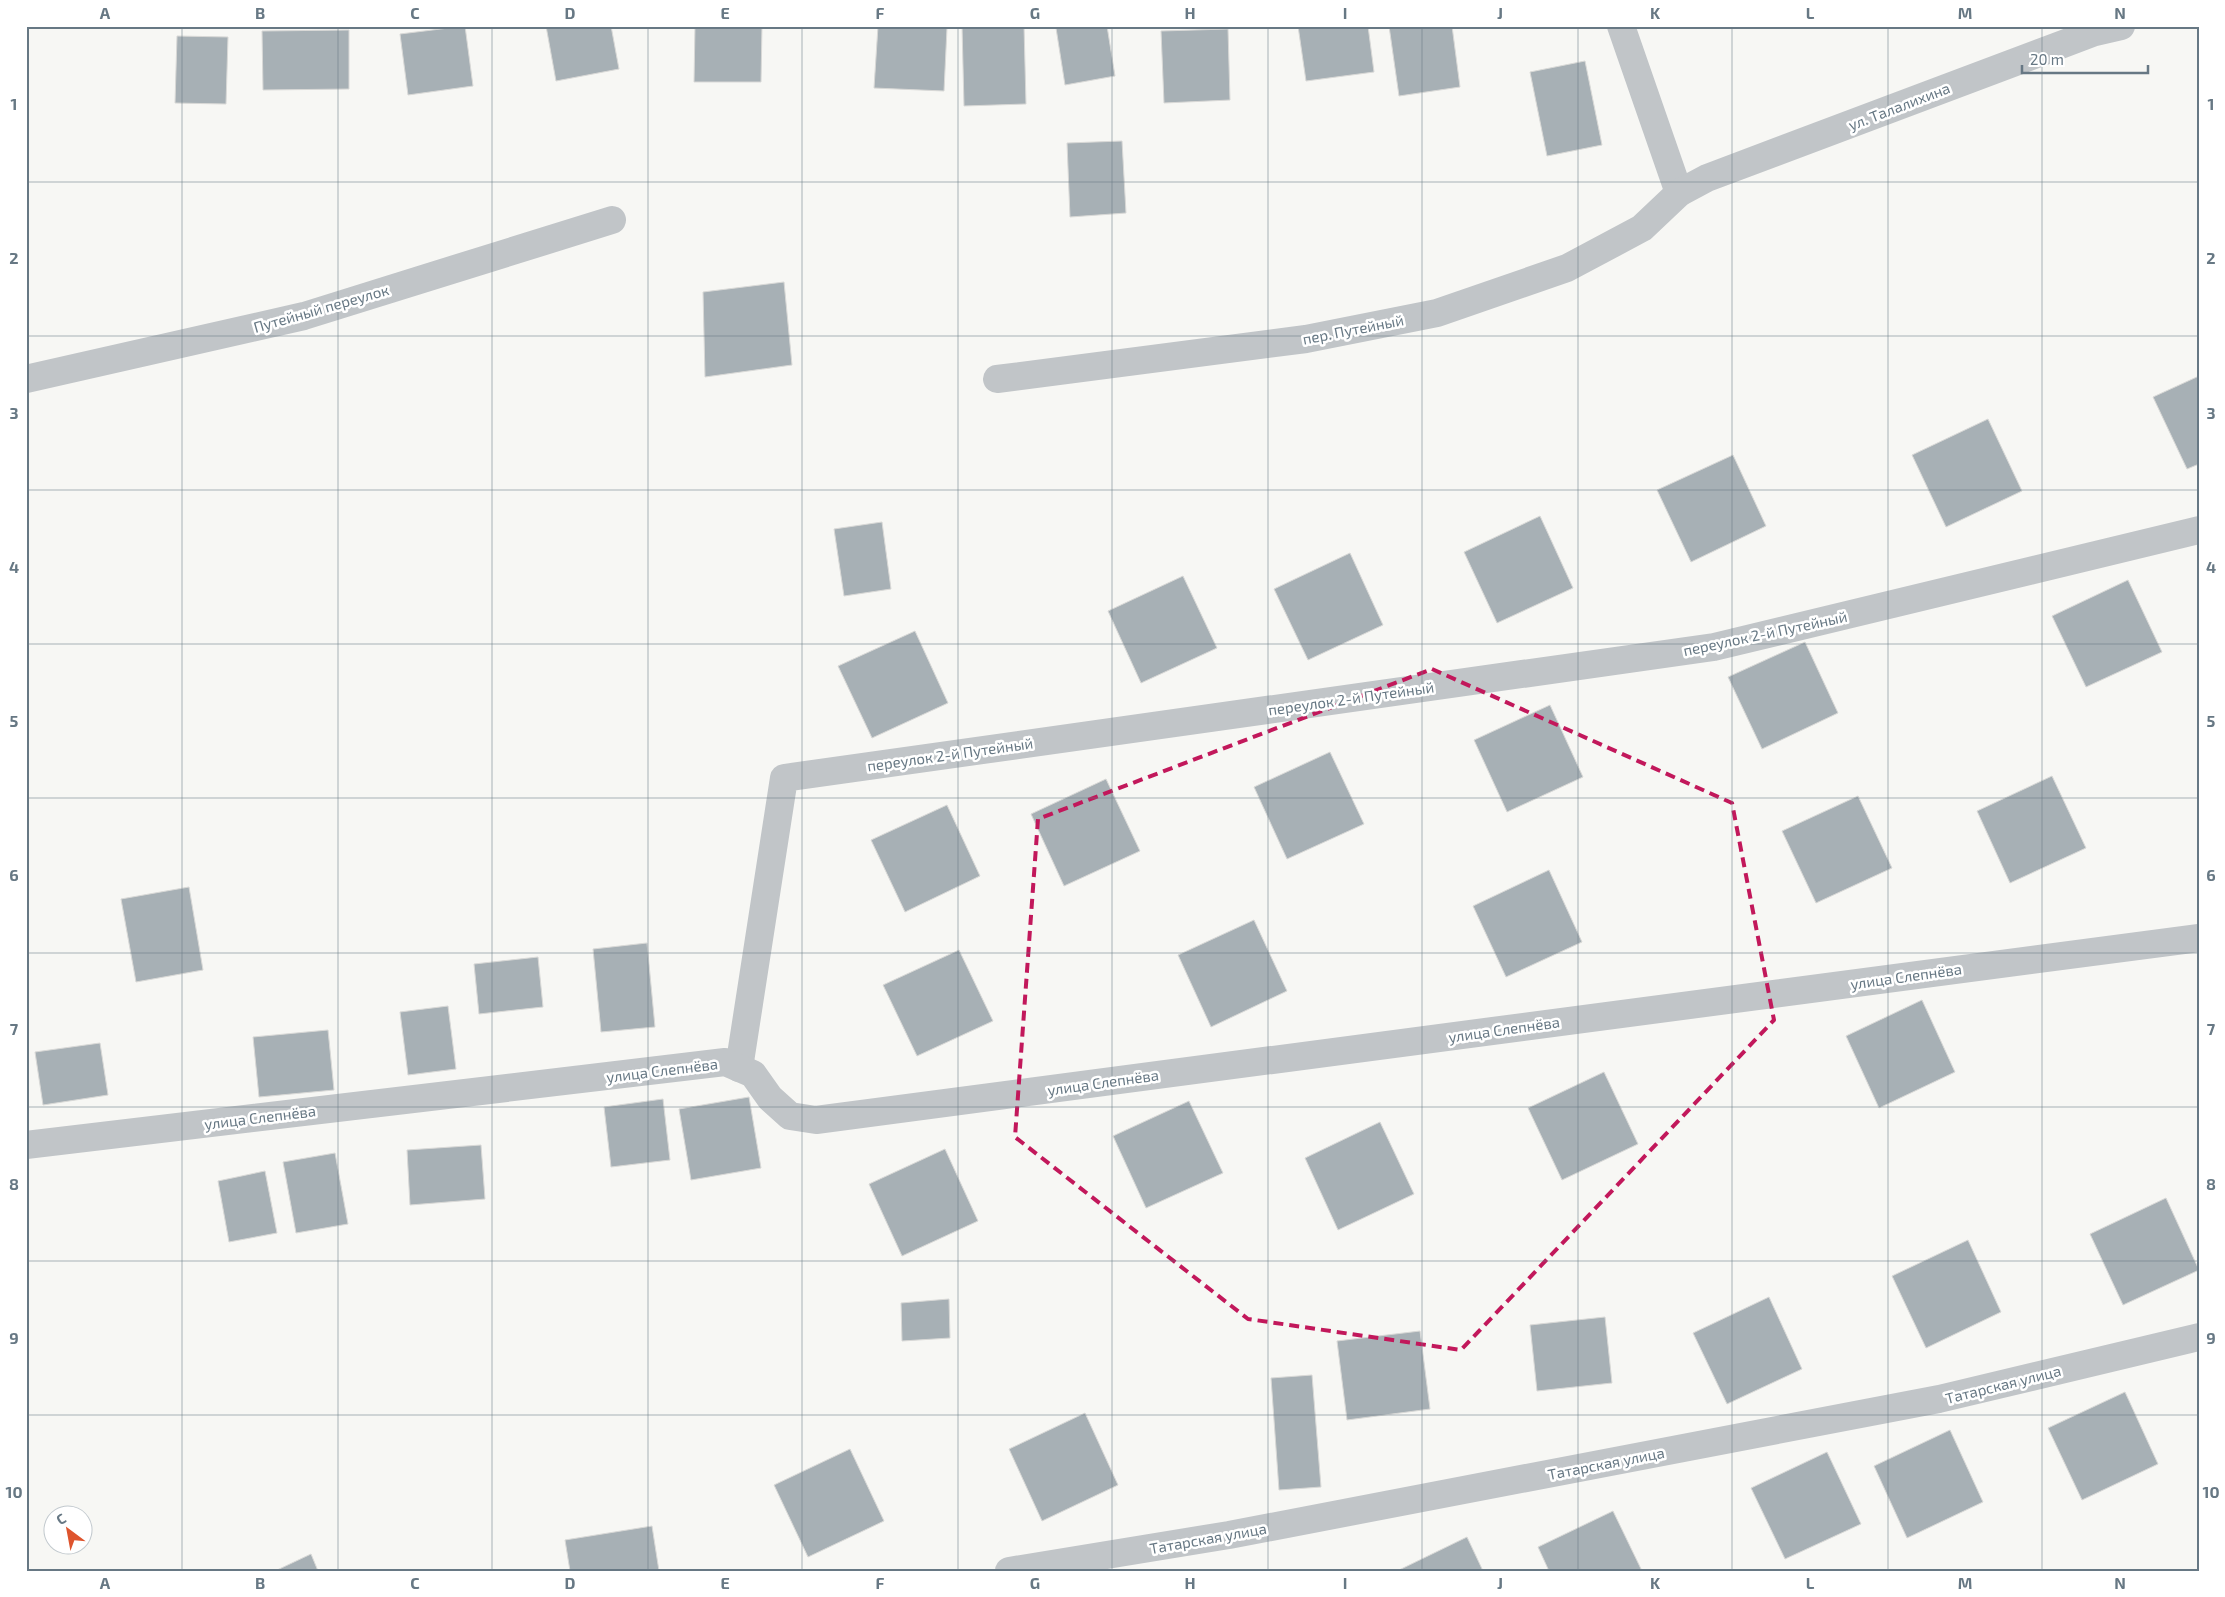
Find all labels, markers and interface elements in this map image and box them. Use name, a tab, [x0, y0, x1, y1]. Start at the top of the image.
text: A	[100, 3, 111, 22]
text: B	[255, 3, 265, 22]
text: C	[410, 3, 420, 22]
text: D	[565, 3, 576, 22]
text: E	[720, 3, 730, 22]
text: F	[876, 3, 885, 22]
text: G	[1030, 3, 1040, 22]
text: H	[1184, 3, 1196, 22]
text: I	[1343, 3, 1347, 22]
text: J	[1497, 3, 1503, 22]
text: K	[1650, 3, 1661, 22]
text: L	[1806, 3, 1815, 22]
text: M	[1958, 3, 1972, 22]
text: N	[2114, 3, 2126, 22]
scale bar	[2022, 42, 2149, 74]
text: 20 m	[2030, 50, 2064, 68]
street label: ул. Талалихина	[1846, 78, 1953, 135]
text: 1	[11, 94, 17, 113]
text: 1	[2208, 94, 2214, 113]
text: 2	[9, 248, 19, 267]
text: 2	[2206, 248, 2216, 267]
street label: Путейный переулок	[251, 280, 391, 337]
street label: пер. Путейный	[1301, 310, 1405, 349]
text: 3	[9, 403, 19, 422]
text: 3	[2206, 403, 2216, 422]
text: 4	[9, 557, 19, 576]
text: 4	[2206, 557, 2216, 576]
street label: переулок 2-й Путейный	[1681, 607, 1849, 660]
street label: переулок 2-й Путейный	[1267, 677, 1435, 720]
text: 5	[10, 711, 19, 730]
text: 5	[2207, 711, 2216, 730]
street label: переулок 2-й Путейный	[866, 733, 1034, 776]
text: 6	[9, 865, 19, 884]
text: 6	[2206, 865, 2216, 884]
street label: улица Слепнёва	[1849, 959, 1963, 994]
street label: улица Слепнёва	[1447, 1012, 1561, 1047]
text: 7	[10, 1019, 19, 1038]
text: 7	[2207, 1019, 2216, 1038]
street label: улица Слепнёва	[605, 1054, 719, 1087]
street label: улица Слепнёва	[1046, 1065, 1160, 1100]
street label: улица Слепнёва	[203, 1101, 317, 1134]
text: 8	[9, 1174, 19, 1193]
text: 8	[2206, 1174, 2216, 1193]
text: 9	[9, 1328, 19, 1347]
text: 9	[2206, 1328, 2216, 1347]
street label: Татарская улица	[1943, 1361, 2063, 1408]
street label: Татарская улица	[1546, 1443, 1666, 1484]
text: 10	[5, 1482, 23, 1501]
text: 10	[2202, 1482, 2220, 1501]
north arrow	[42, 1504, 92, 1554]
text: С	[53, 1509, 69, 1528]
street label: Татарская улица	[1148, 1519, 1268, 1558]
text: A	[100, 1573, 111, 1592]
text: B	[255, 1573, 265, 1592]
text: C	[410, 1573, 420, 1592]
text: D	[565, 1573, 576, 1592]
text: E	[720, 1573, 730, 1592]
text: F	[876, 1573, 885, 1592]
text: G	[1030, 1573, 1040, 1592]
text: H	[1184, 1573, 1196, 1592]
text: I	[1343, 1573, 1347, 1592]
text: J	[1497, 1573, 1503, 1592]
text: K	[1650, 1573, 1661, 1592]
text: L	[1806, 1573, 1815, 1592]
text: M	[1958, 1573, 1972, 1592]
text: N	[2114, 1573, 2126, 1592]

